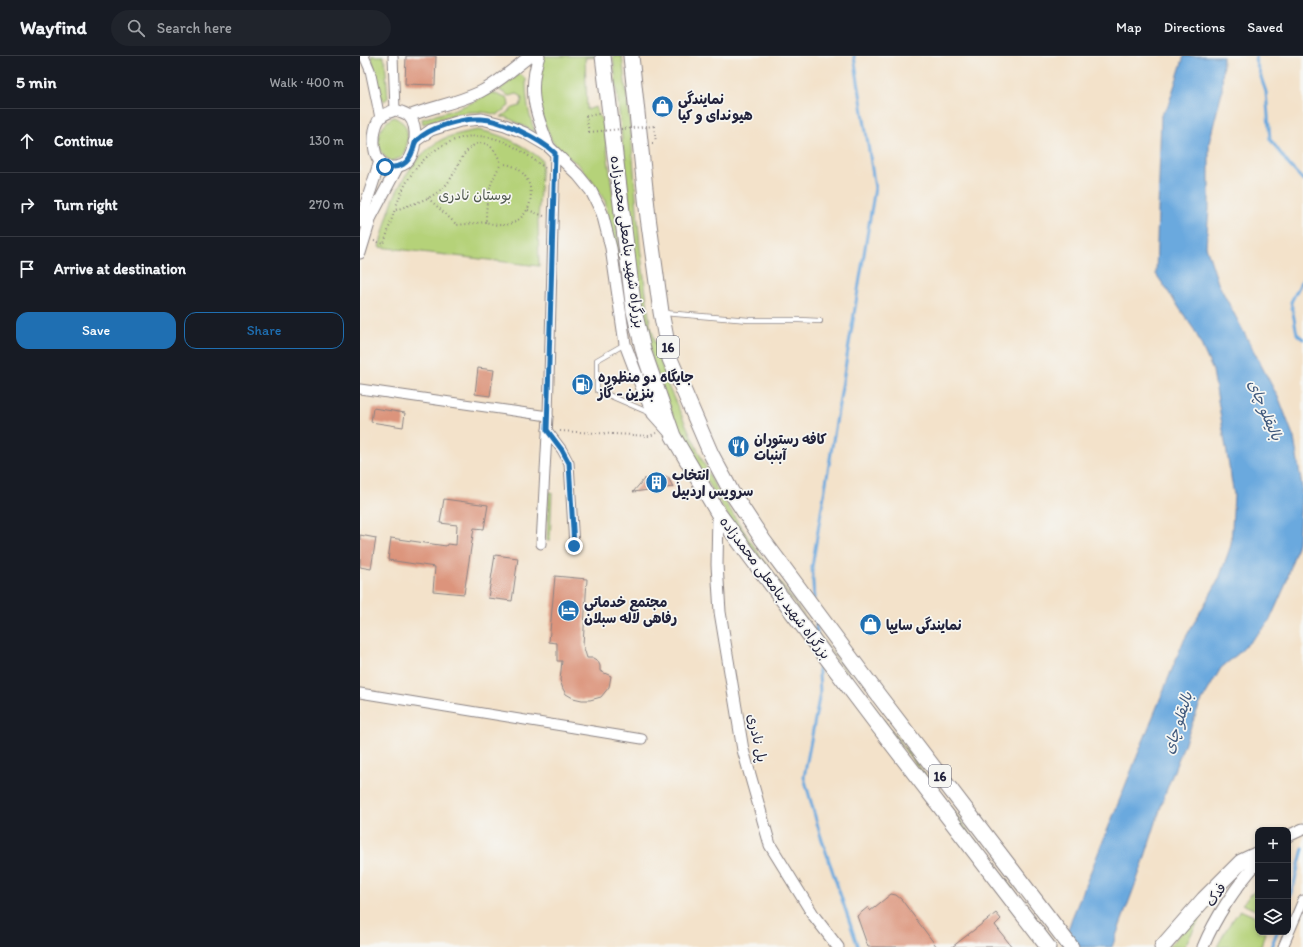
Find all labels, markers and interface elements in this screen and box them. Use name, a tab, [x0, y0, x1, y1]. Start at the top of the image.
search box	[111, 10, 391, 46]
text: Wayfind	[20, 16, 87, 39]
icon: search	[125, 17, 147, 39]
text: Search here	[157, 19, 232, 37]
text: Map	[1116, 19, 1142, 36]
text: Directions	[1164, 19, 1225, 36]
text: Saved	[1247, 19, 1283, 36]
text: 5 min	[16, 72, 56, 92]
text: Walk · 400 m	[270, 75, 344, 90]
place label: نمایندگی هیوندای و کیا	[678, 90, 753, 124]
shop icon: نمایندگی هیوندای و کیا	[649, 94, 675, 120]
icon: ahead	[16, 130, 38, 152]
text: Continue	[54, 132, 113, 150]
text: 130 m	[309, 133, 344, 148]
street label: بزرگراه شهید بنامعلی محمدزاده	[606, 155, 648, 329]
route start	[376, 158, 394, 176]
park label: بوستان نادری	[438, 187, 512, 204]
icon: right	[16, 194, 38, 216]
text: Turn right	[54, 196, 118, 214]
text: 270 m	[309, 197, 344, 212]
icon: arrive	[16, 258, 38, 280]
text: Arrive at destination	[54, 260, 186, 278]
button: Save	[16, 312, 176, 349]
button: Share	[184, 312, 344, 349]
road number: 16	[657, 336, 679, 358]
place label: جایگاه دو منظوره بنزین - گاز	[596, 368, 694, 402]
fuel station icon: جایگاه دو منظوره بنزین - گاز	[570, 372, 596, 398]
water label: بالیقلو چای	[1243, 377, 1286, 444]
place label: کافه رستوران آبنبات	[754, 431, 828, 464]
restaurant icon: کافه رستوران آبنبات	[726, 434, 752, 460]
place label: انتخاب سرویس اردبیل	[672, 467, 753, 501]
building icon: انتخاب سرویس اردبیل	[643, 470, 669, 496]
street label: بزرگراه شهید بنامعلی محمدزاده	[716, 513, 834, 663]
route end	[565, 537, 583, 555]
place label: مجتمع خدماتی رفاهی لاله سبلان	[584, 594, 677, 627]
hotel icon: مجتمع خدماتی رفاهی لاله سبلان	[556, 597, 582, 623]
shop icon: نمایندگی سایپا	[857, 612, 883, 638]
place label: نمایندگی سایپا	[886, 616, 962, 634]
water label: بالیقلو چای	[1160, 689, 1198, 757]
street label: پل نادری	[743, 712, 770, 764]
road number: 16	[929, 765, 951, 787]
map controls	[1255, 827, 1291, 935]
button: +	[1255, 827, 1291, 863]
button: −	[1255, 863, 1291, 899]
street label: فدک	[1202, 880, 1230, 910]
button: layers	[1255, 899, 1291, 935]

